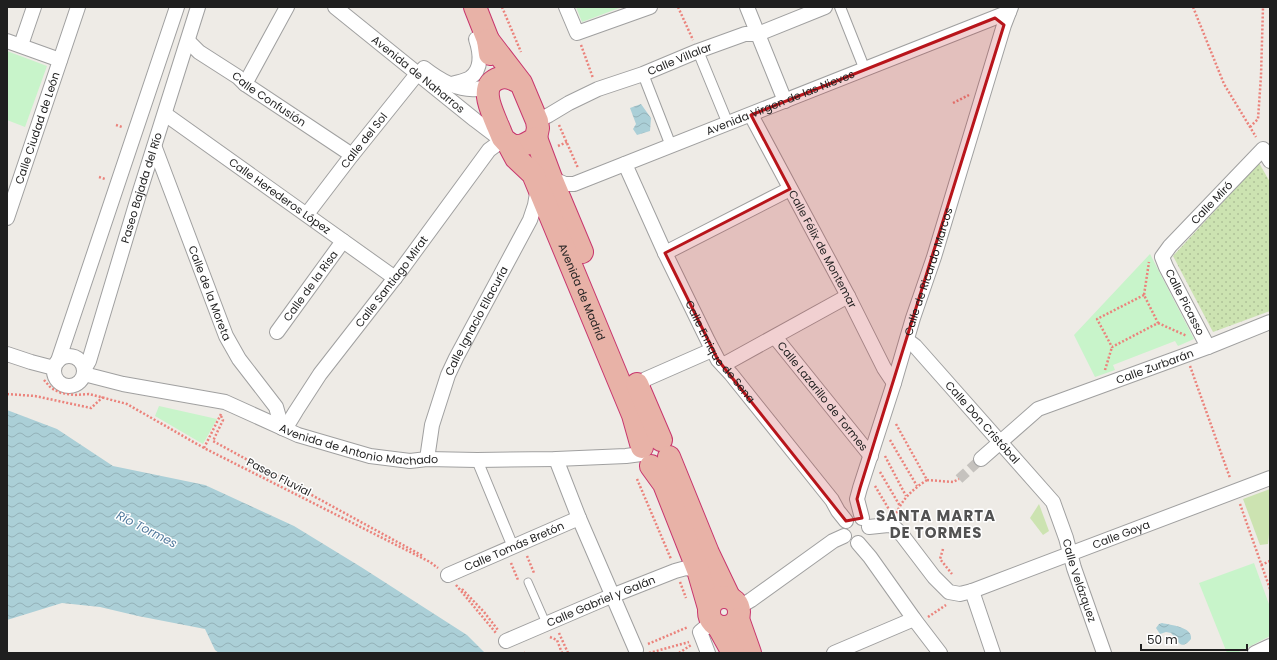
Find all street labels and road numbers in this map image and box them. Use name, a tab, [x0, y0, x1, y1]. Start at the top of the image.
street label: Avenida de Naharros	[368, 32, 469, 117]
street label: Calle Villalar	[645, 39, 714, 79]
street label: Avenida Virgen de las Nieves	[704, 66, 857, 139]
street label: Calle Confusión	[229, 67, 309, 130]
street label: Calle Ciudad de León	[11, 70, 64, 186]
street label: Calle del Sol	[337, 109, 391, 172]
street label: Paseo Bajada del Río	[117, 130, 166, 245]
street label: Calle Herederos López	[226, 154, 334, 238]
street label: Calle Miró	[1187, 177, 1236, 228]
street label: Calle Félix de Montemar	[785, 187, 861, 311]
street label: Calle de Ricardo Marcos	[900, 205, 957, 338]
street label: Calle Santiago Mirat	[351, 232, 432, 331]
street label: Avenida de Madrid	[555, 241, 609, 343]
street label: Calle de la Moreta	[185, 243, 235, 344]
street label: Calle de la Risa	[279, 247, 342, 325]
street label: Calle Ignacio Ellacuría	[441, 263, 512, 378]
street label: Calle Picasso	[1161, 266, 1209, 338]
street label: Calle Enrique de Sena	[681, 298, 759, 406]
street label: Calle Lazarillo de Tormes	[774, 338, 872, 454]
street label: Calle Zurbarán	[1114, 345, 1196, 388]
street label: Calle Don Cristóbal	[942, 378, 1024, 467]
street label: Avenida de Antonio Machado	[277, 420, 438, 469]
street label: Paseo Fluvial	[244, 454, 314, 500]
street label: Calle Goya	[1090, 516, 1152, 553]
street label: Calle Tomás Bretón	[462, 518, 566, 575]
street label: Calle Velázquez	[1059, 537, 1100, 624]
street label: Calle Gabriel y Galán	[544, 572, 658, 631]

